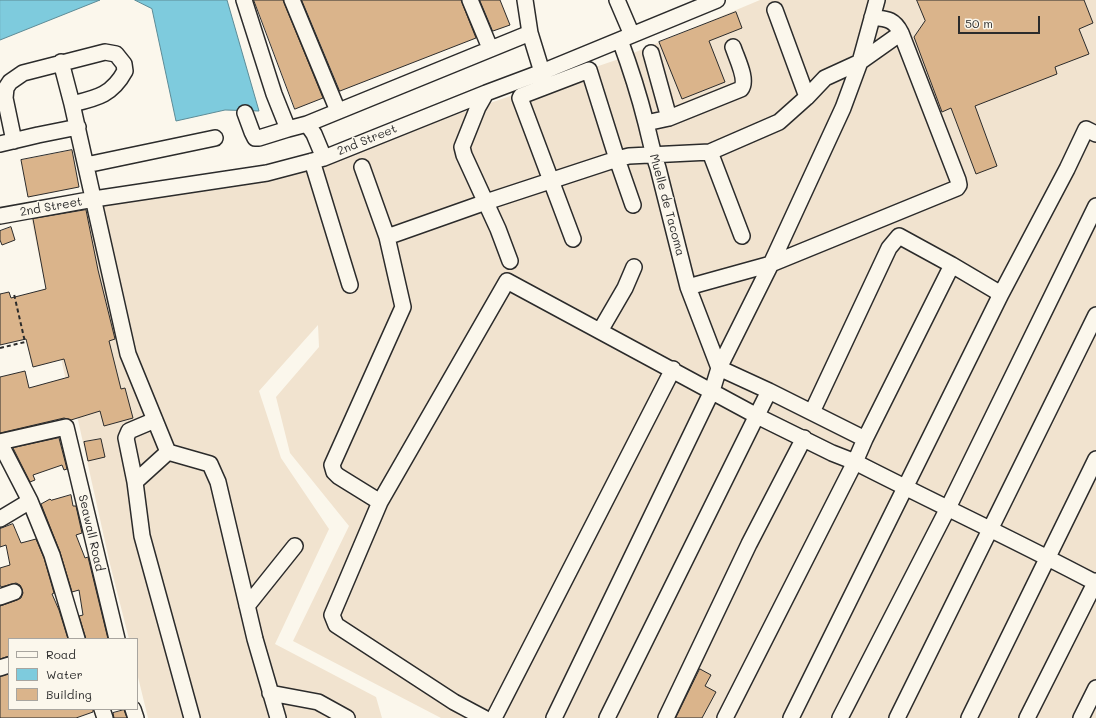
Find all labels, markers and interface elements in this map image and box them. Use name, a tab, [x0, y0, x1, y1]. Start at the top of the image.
scale bar	[960, 8, 1042, 34]
text: 50 m	[965, 15, 993, 31]
street label: 2nd Street	[335, 122, 399, 158]
street label: Muelle de Tacoma	[646, 152, 688, 258]
street label: 2nd Street	[19, 194, 83, 220]
street label: Seawall Road	[75, 493, 107, 573]
legend	[8, 638, 138, 710]
text: Road	[46, 646, 76, 662]
text: Water	[46, 666, 83, 682]
text: Building	[46, 686, 92, 702]

